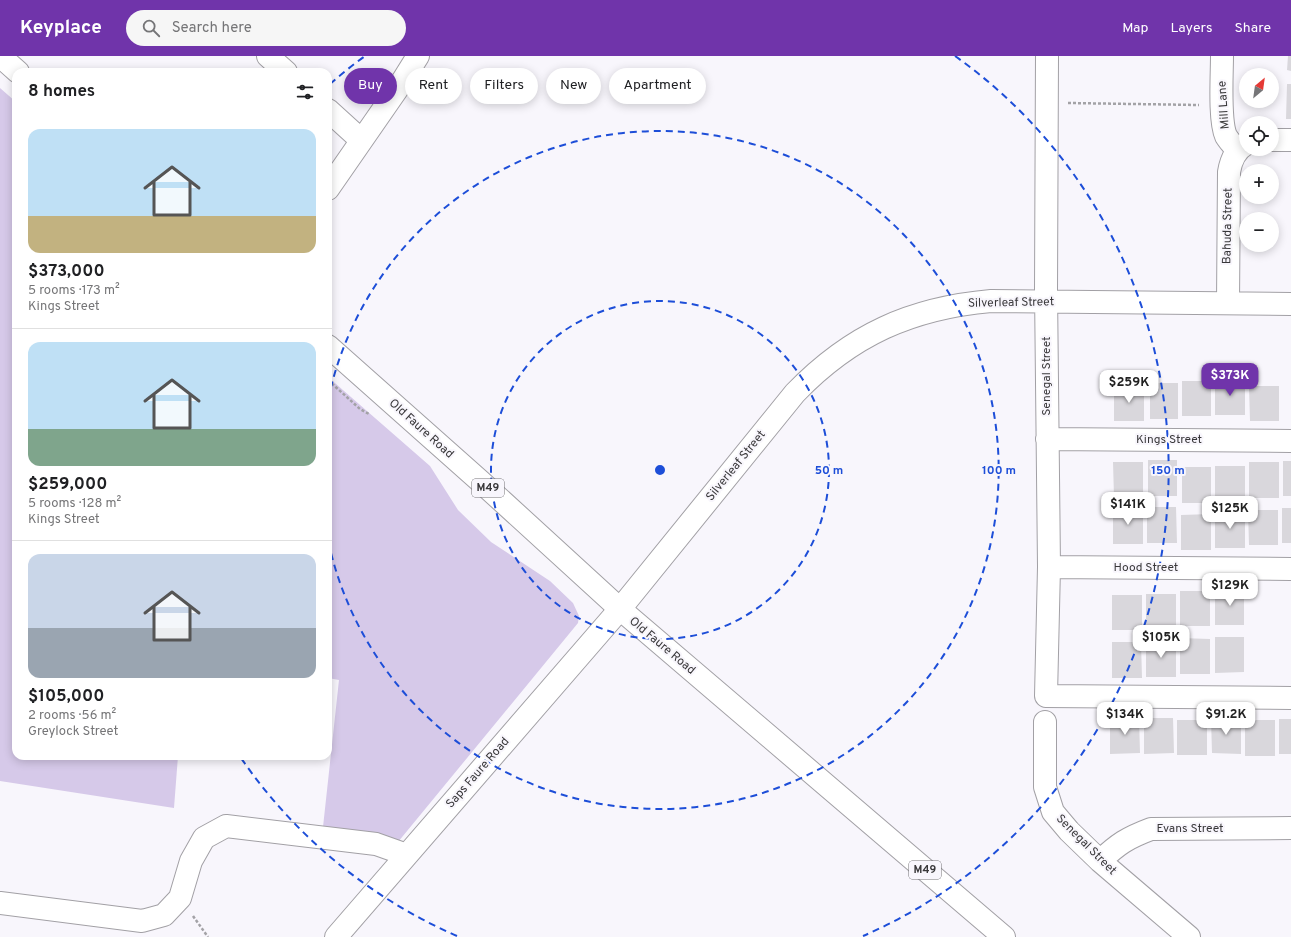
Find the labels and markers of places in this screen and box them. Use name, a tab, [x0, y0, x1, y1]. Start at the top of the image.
pin: $373K	[1202, 363, 1258, 397]
pin: $259K	[1101, 370, 1157, 404]
centre of rings	[653, 463, 667, 477]
pin: $141K	[1100, 492, 1156, 526]
pin: $125K	[1202, 496, 1258, 530]
pin: $129K	[1202, 573, 1258, 607]
pin: $105K	[1133, 625, 1189, 659]
pin: $134K	[1097, 702, 1153, 736]
pin: $91.2K	[1193, 702, 1259, 736]

